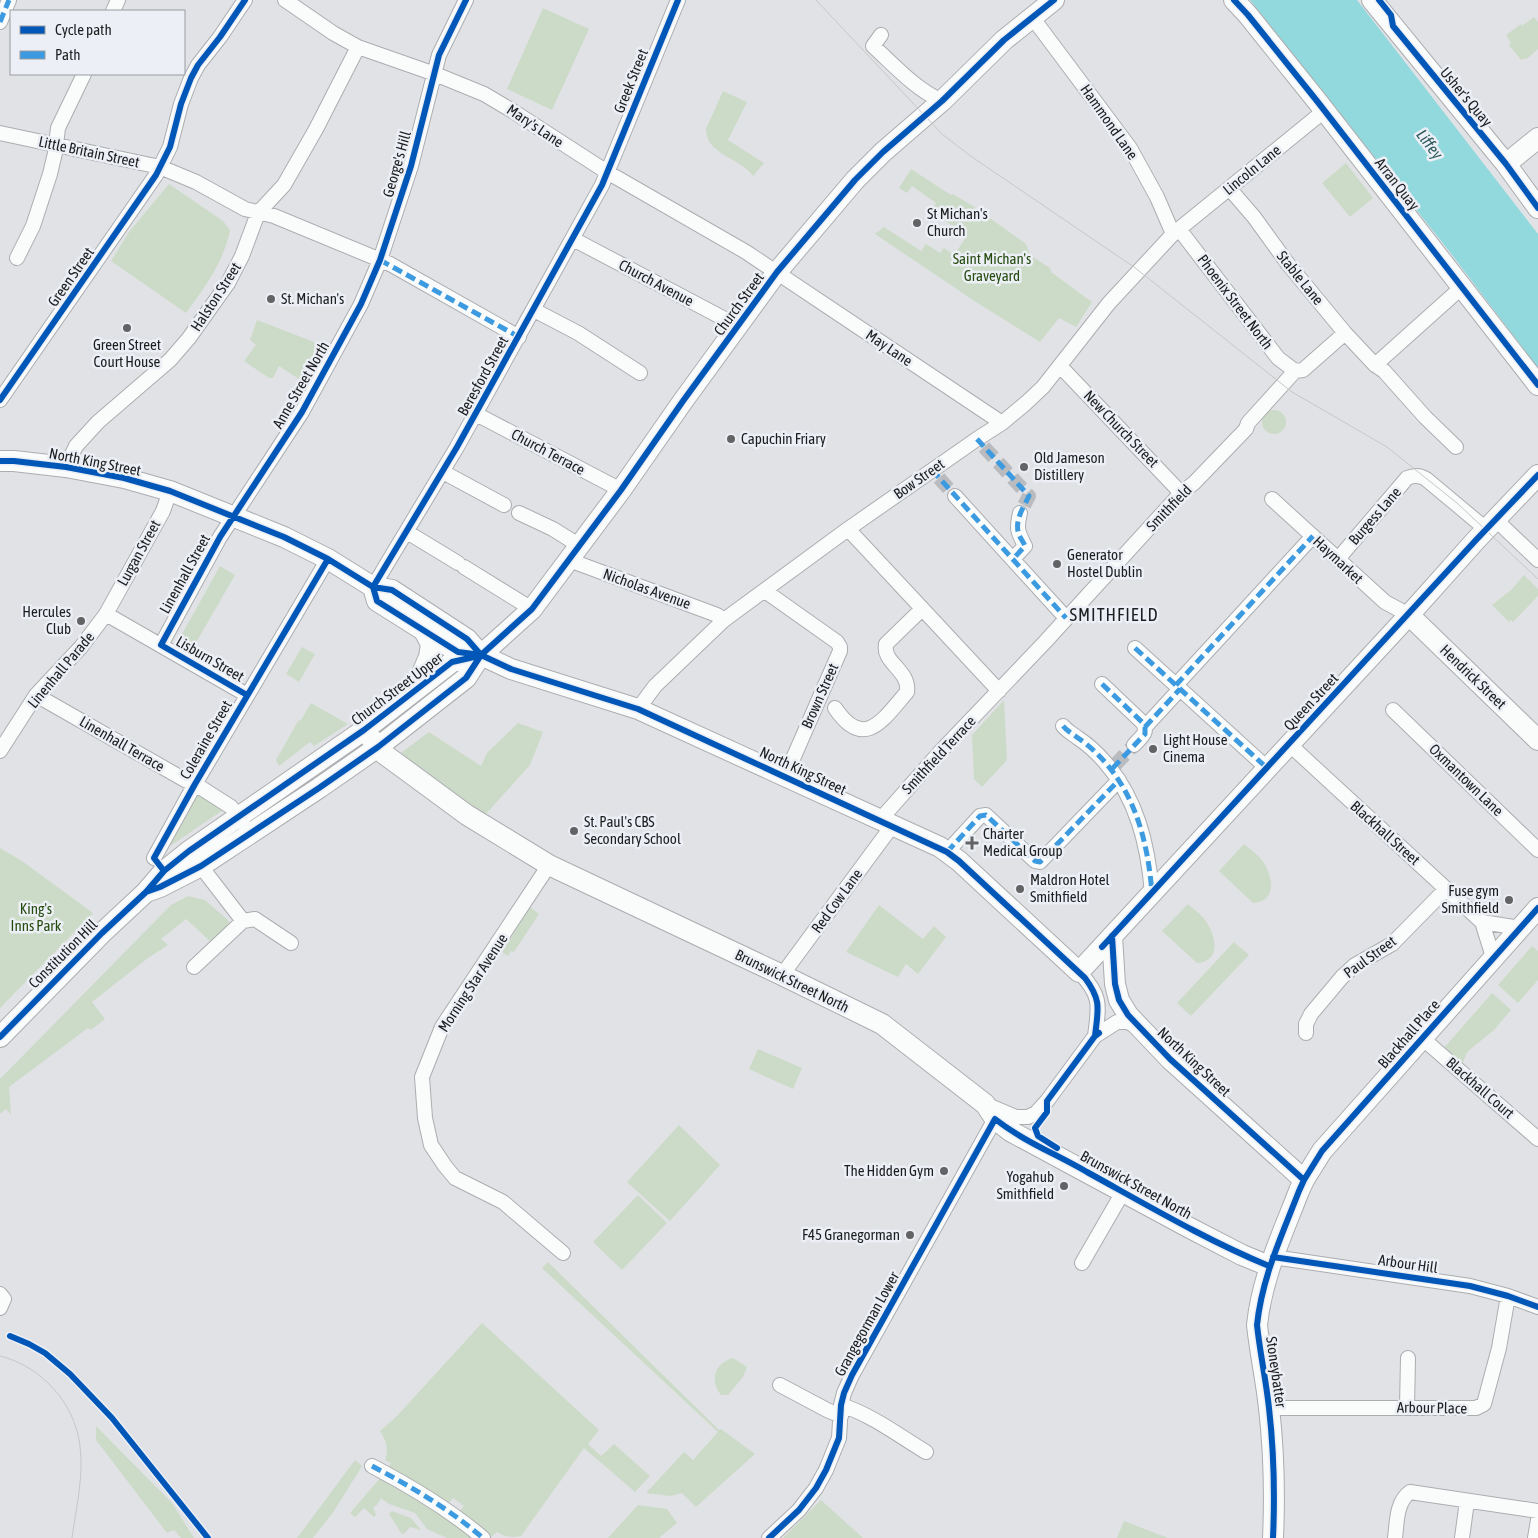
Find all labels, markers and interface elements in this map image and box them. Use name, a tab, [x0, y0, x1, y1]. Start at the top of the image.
legend	[10, 10, 185, 75]
text: Cycle path	[55, 21, 112, 38]
text: Path	[55, 46, 81, 63]
street label: Greek Street	[610, 46, 651, 115]
street label: Usher's Quay	[1437, 64, 1496, 130]
street label: Hammond Lane	[1077, 81, 1142, 163]
street label: Mary's Lane	[504, 101, 567, 151]
water label: Liffey	[1412, 126, 1447, 163]
street label: George's Hill	[379, 129, 414, 199]
street label: Little Britain Street	[37, 133, 141, 170]
street label: Lincoln Lane	[1219, 141, 1284, 198]
street label: Arran Quay	[1372, 154, 1423, 213]
place label: St Michan's Church	[927, 205, 988, 239]
marker: St Michan's Church	[911, 217, 923, 229]
street label: Green Street	[44, 244, 97, 310]
street label: Stable Lane	[1274, 247, 1327, 308]
park label: Saint Michan's Graveyard	[953, 250, 1031, 284]
street label: Phoenix Street North	[1194, 251, 1277, 352]
street label: Church Avenue	[616, 256, 697, 309]
street label: Halston Street	[187, 259, 244, 334]
street label: Church Street	[710, 269, 767, 338]
place label: St. Michan's	[281, 290, 344, 307]
marker: St. Michan's	[265, 293, 277, 305]
marker: Green Street Court House	[121, 322, 133, 334]
street label: May Lane	[863, 326, 916, 369]
street label: Beresford Street	[454, 333, 511, 418]
place label: Green Street Court House	[93, 336, 161, 370]
street label: Anne Street North	[269, 338, 332, 431]
street label: New Church Street	[1081, 387, 1162, 471]
street label: Church Terrace	[508, 425, 588, 478]
place label: Capuchin Friary	[741, 430, 826, 447]
marker: Capuchin Friary	[725, 433, 737, 445]
street label: North King Street	[48, 444, 143, 479]
place label: Old Jameson Distillery	[1034, 449, 1105, 483]
street label: Bow Street	[890, 455, 947, 502]
marker: Old Jameson Distillery	[1018, 461, 1030, 473]
street label: Smithfield	[1143, 481, 1195, 534]
street label: Burgess Lane	[1345, 483, 1404, 548]
street label: Lurgan Street	[114, 517, 164, 589]
street label: Linenhall Street	[156, 531, 213, 616]
street label: Haymarket	[1310, 532, 1367, 587]
place label: Generator Hostel Dublin	[1067, 546, 1143, 580]
marker: Generator Hostel Dublin	[1051, 558, 1063, 570]
street label: Nicholas Avenue	[601, 565, 693, 612]
place label: Hercules Club	[22, 603, 71, 637]
district label: SMITHFIELD	[1069, 604, 1159, 625]
marker: Hercules Club	[75, 615, 87, 627]
street label: Linenhall Parade	[24, 628, 97, 711]
street label: Lisburn Street	[173, 632, 247, 685]
street label: Hendrick Street	[1437, 641, 1510, 712]
street label: Church Street Upper	[348, 648, 446, 728]
street label: Brown Street	[798, 661, 841, 731]
street label: Queen Street	[1280, 670, 1341, 734]
street label: Coleraine Street	[176, 697, 235, 782]
street label: Linenhall Terrace	[77, 712, 168, 775]
street label: Smithfield Terrace	[898, 712, 979, 797]
place label: Light House Cinema	[1163, 731, 1228, 765]
street label: Oxmantown Lane	[1426, 740, 1507, 819]
street label: North King Street	[757, 743, 849, 798]
marker: Light House Cinema	[1147, 743, 1159, 755]
street label: Blackhall Street	[1347, 797, 1423, 868]
place label: St. Paul's CBS Secondary School	[584, 813, 681, 847]
marker: St. Paul's CBS Secondary School	[568, 825, 580, 837]
place label: Charter Medical Group	[983, 825, 1063, 859]
marker: Charter Medical Group	[965, 836, 979, 850]
street label: Red Cow Lane	[808, 865, 866, 936]
place label: Maldron Hotel Smithfield	[1030, 871, 1110, 905]
place label: Fuse gym Smithfield	[1442, 882, 1499, 916]
marker: Maldron Hotel Smithfield	[1014, 883, 1026, 895]
marker: Fuse gym Smithfield	[1503, 894, 1515, 906]
park label: King's Inns Park	[11, 900, 62, 934]
street label: Constitution Hill	[25, 916, 100, 991]
street label: Morning Star Avenue	[435, 930, 511, 1035]
street label: Paul Street	[1340, 932, 1399, 981]
street label: Brunswick Street North	[732, 946, 852, 1016]
street label: Blackhall Place	[1374, 996, 1443, 1071]
street label: North King Street	[1154, 1024, 1234, 1100]
street label: Blackhall Court	[1443, 1054, 1518, 1122]
street label: Brunswick Street North	[1078, 1147, 1195, 1222]
place label: The Hidden Gym	[844, 1162, 934, 1179]
marker: The Hidden Gym	[938, 1165, 950, 1177]
place label: Yogahub Smithfield	[997, 1168, 1054, 1202]
marker: Yogahub Smithfield	[1058, 1180, 1070, 1192]
place label: F45 Granegorman	[802, 1226, 900, 1243]
marker: F45 Granegorman	[904, 1229, 916, 1241]
street label: Arbour Hill	[1377, 1251, 1439, 1276]
street label: Grangegorman Lower	[831, 1268, 903, 1379]
street label: Stoneybatter	[1263, 1335, 1290, 1409]
street label: Arbour Place	[1397, 1398, 1467, 1417]

